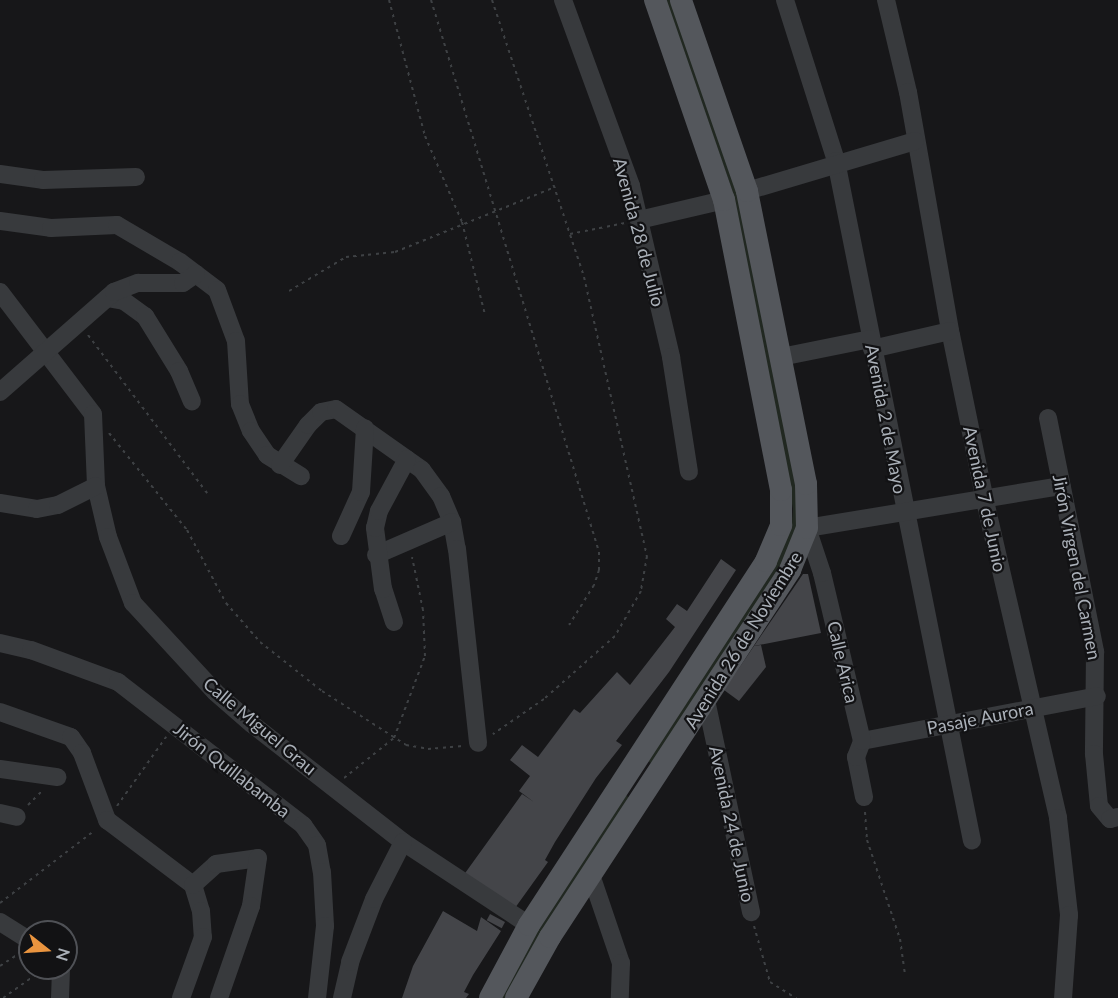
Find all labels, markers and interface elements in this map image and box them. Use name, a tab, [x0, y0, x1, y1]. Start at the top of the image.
street label: Avenida 28 de Julio	[609, 155, 669, 309]
street label: Avenida 2 de Mayo	[861, 343, 911, 495]
street label: Avenida 7 de Junio	[959, 424, 1011, 574]
street label: Jirón Virgen del Carmen	[1048, 472, 1106, 662]
street label: Avenida 26 de Noviembre	[680, 547, 806, 733]
street label: Calle Arica	[823, 619, 863, 705]
street label: Calle Miguel Grau	[199, 673, 321, 779]
street label: Pasaje Aurora	[925, 697, 1035, 739]
street label: Jirón Quillabamba	[170, 718, 294, 822]
street label: Avenida 24 de Junio	[705, 744, 759, 904]
north arrow	[18, 920, 78, 980]
text: N	[53, 946, 75, 963]

